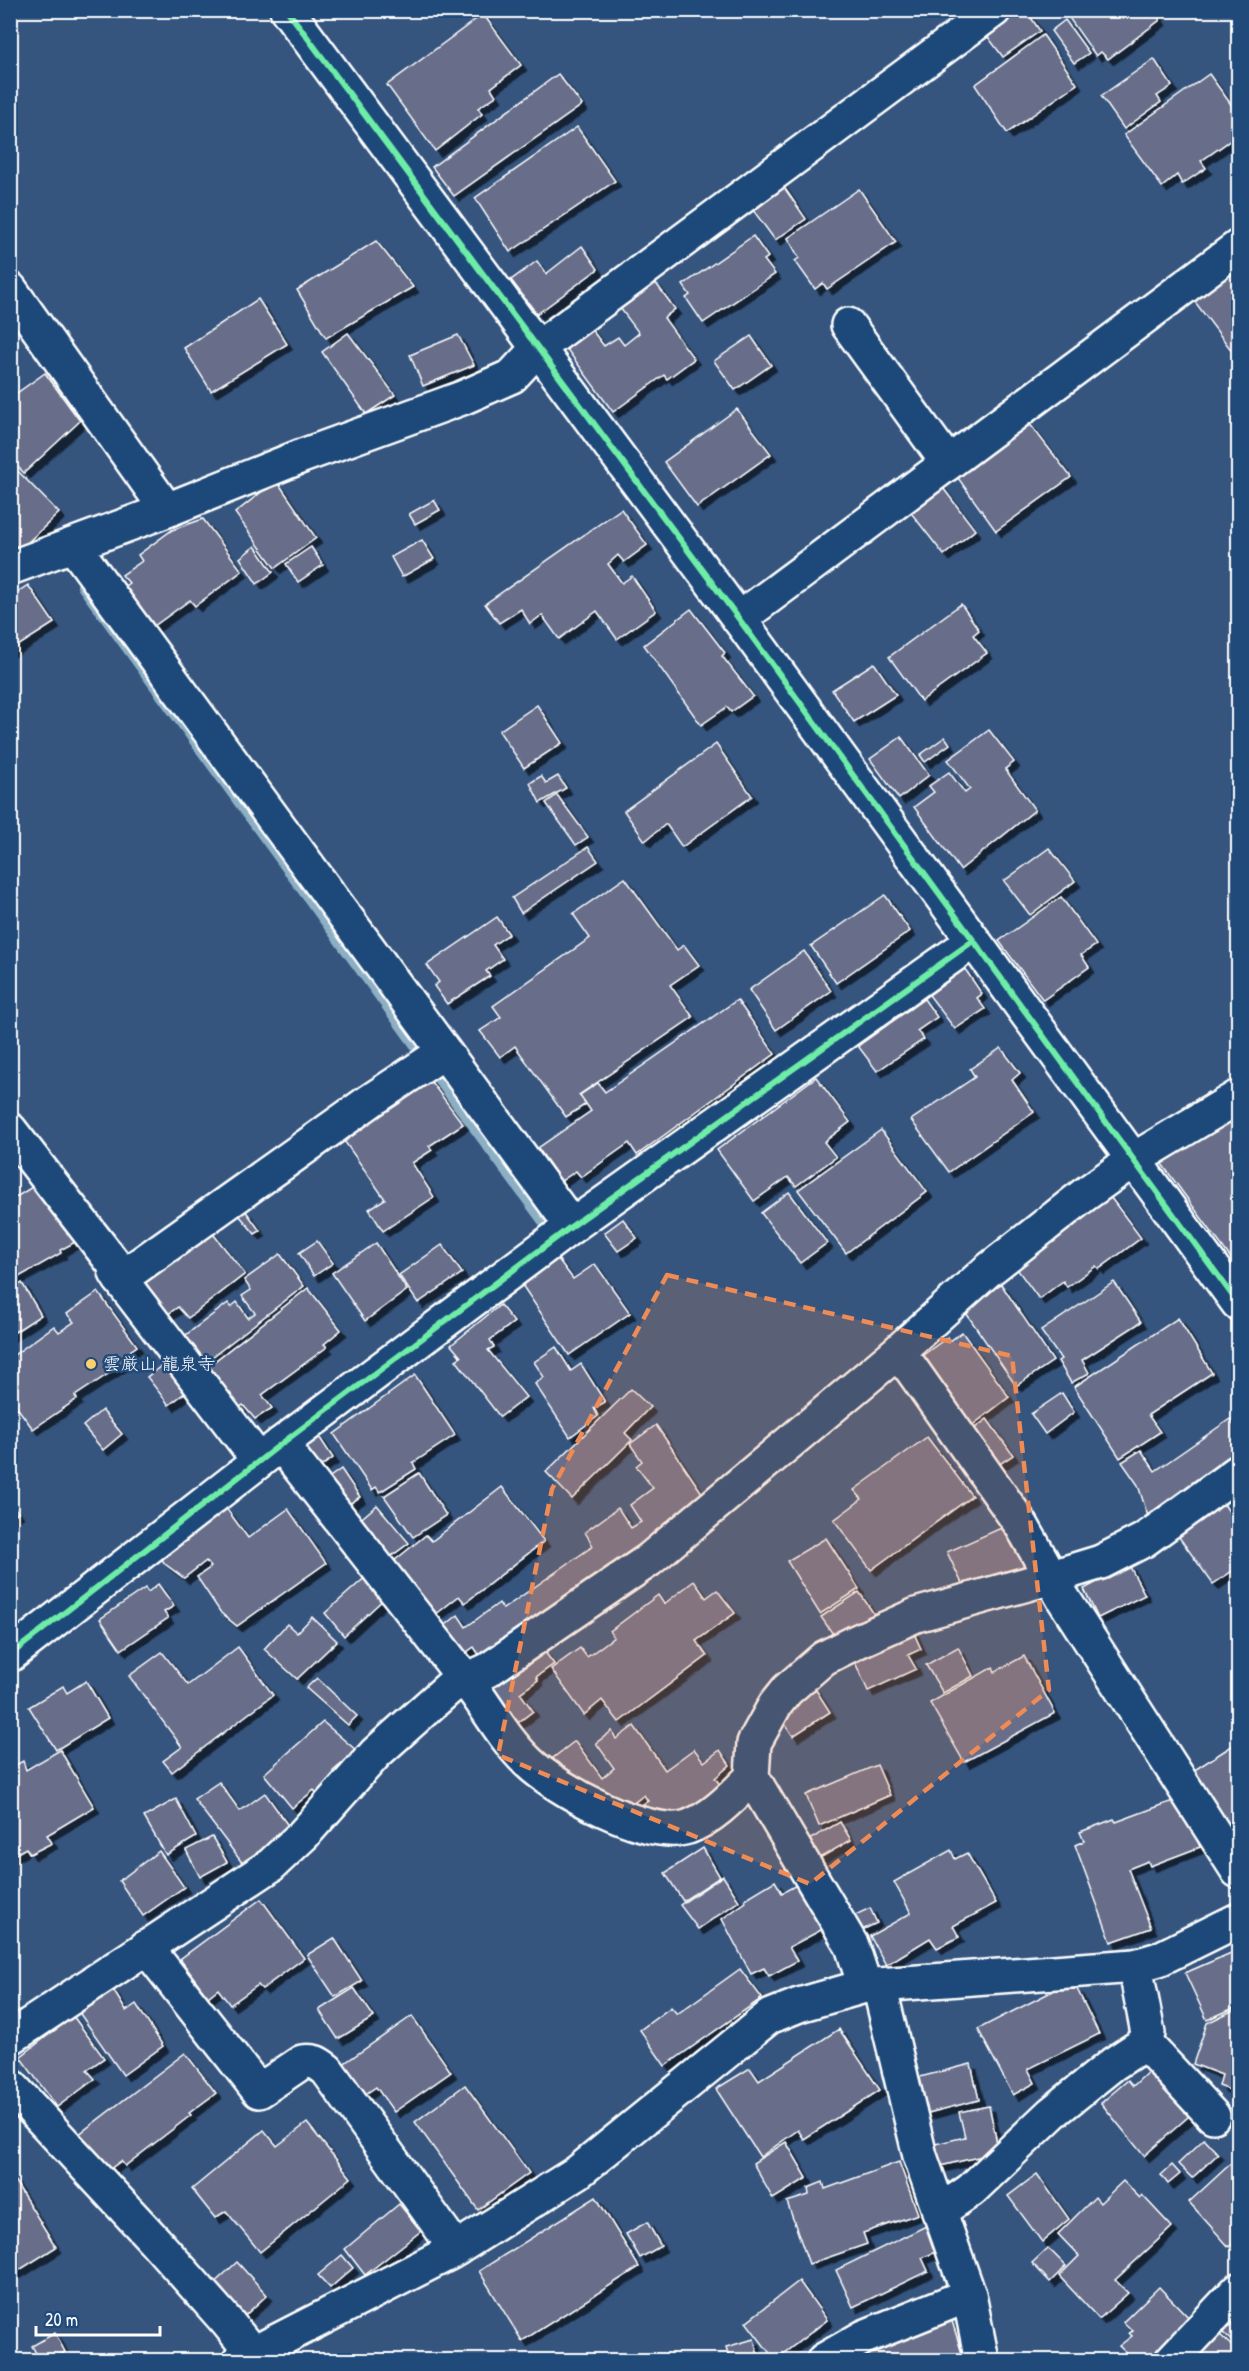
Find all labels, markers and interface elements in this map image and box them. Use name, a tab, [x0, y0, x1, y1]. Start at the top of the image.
place label: 雲厳山 龍泉寺	[103, 1351, 215, 1376]
marker: 雲厳山 龍泉寺	[84, 1357, 98, 1371]
scale bar	[36, 2299, 160, 2337]
text: 20 m	[45, 2307, 78, 2332]

